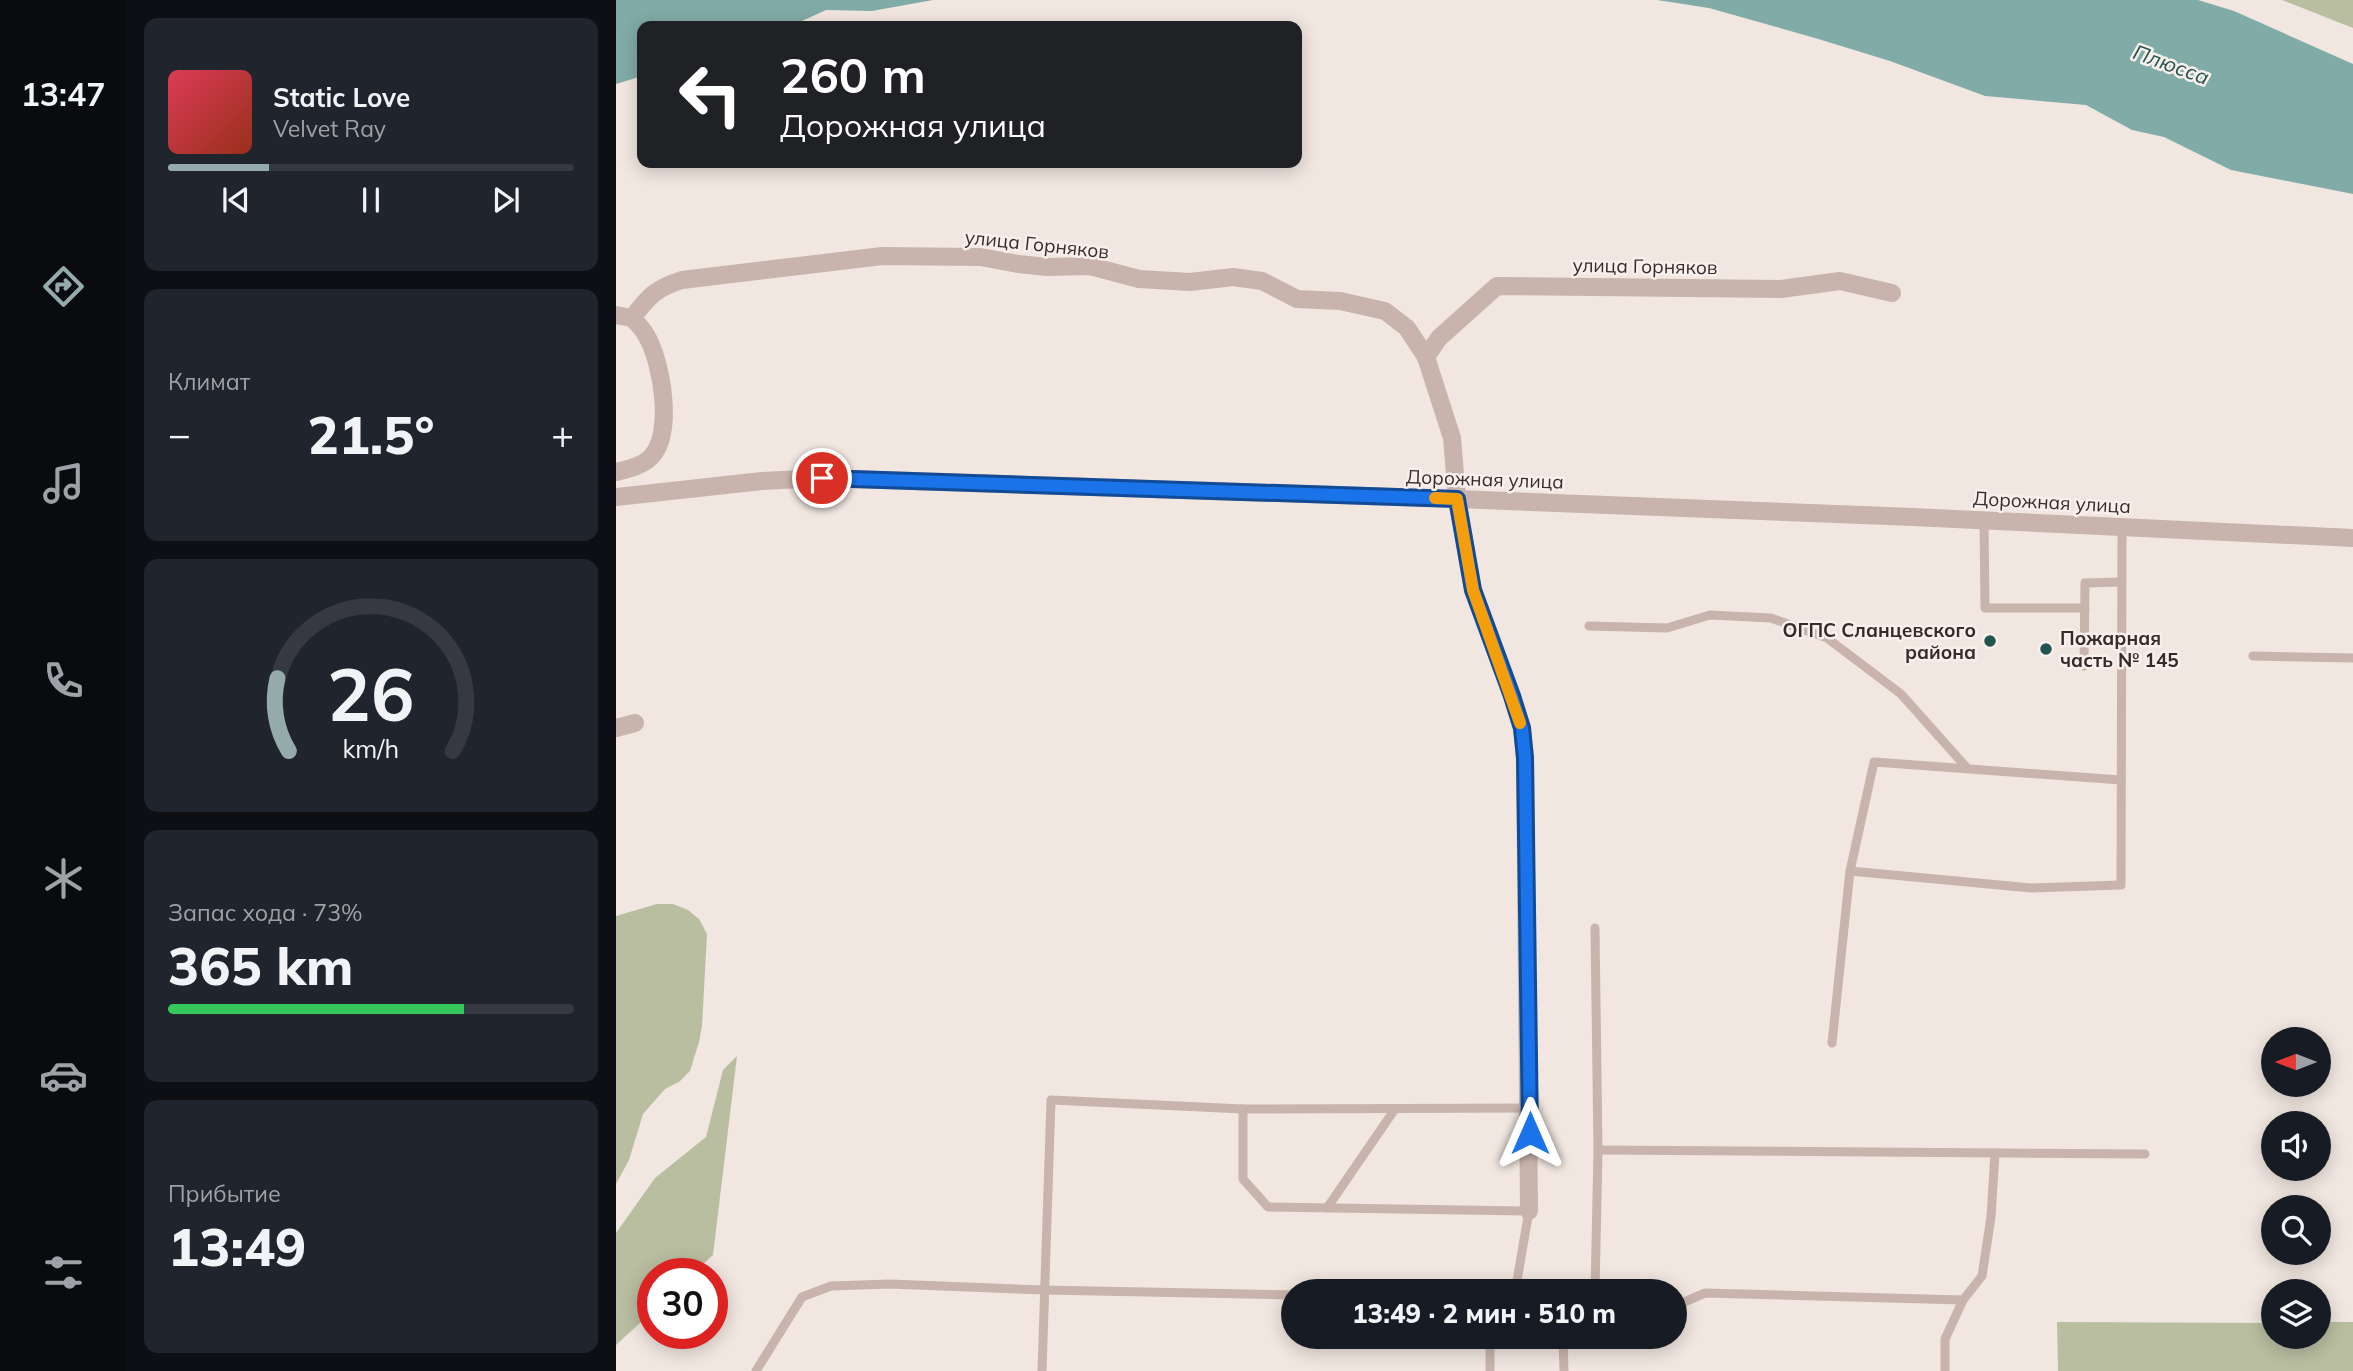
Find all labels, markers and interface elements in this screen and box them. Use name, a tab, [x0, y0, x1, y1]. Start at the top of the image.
water label: Плюсса	[2130, 38, 2213, 90]
text: 260 m	[780, 44, 926, 105]
icon: left	[665, 49, 756, 140]
text: 13:47	[21, 74, 105, 114]
text: Static Love	[273, 81, 410, 114]
text: Дорожная улица	[780, 105, 1046, 145]
text: Velvet Ray	[273, 114, 386, 143]
icon: previous	[217, 181, 255, 219]
icon: pause	[352, 181, 390, 219]
icon: next	[487, 181, 525, 219]
street label: улица Горняков	[964, 224, 1110, 264]
street label: улица Горняков	[1572, 253, 1718, 279]
icon: directions	[39, 262, 88, 311]
text: Климат	[168, 367, 250, 396]
text: 21.5°	[307, 402, 435, 467]
text: −	[168, 410, 191, 458]
text: +	[551, 410, 574, 458]
pin	[792, 448, 852, 508]
icon: music	[39, 459, 88, 508]
icon: arrive	[803, 459, 841, 497]
street label: Дорожная улица	[1406, 464, 1564, 494]
street label: Дорожная улица	[1972, 486, 2132, 518]
place label: ОГПС Сланцевского района	[1783, 618, 1976, 664]
place label: Пожарная часть № 145	[2060, 626, 2179, 672]
marker: ОГПС Сланцевского района	[1982, 633, 1998, 649]
marker: Пожарная часть № 145	[2038, 641, 2054, 657]
text: 26	[327, 649, 415, 740]
icon: phone	[39, 656, 88, 705]
text: km/h	[343, 733, 399, 764]
icon: climate	[39, 854, 88, 903]
text: Запас хода · 73%	[168, 898, 363, 927]
text: 365 km	[168, 933, 353, 998]
north arrow	[2261, 1027, 2331, 1097]
map controls	[2261, 1027, 2331, 1349]
icon: car	[39, 1051, 88, 1100]
position arrow	[1493, 1096, 1567, 1170]
button: sound	[2261, 1111, 2331, 1181]
text: Прибытие	[168, 1179, 281, 1208]
button: search	[2261, 1195, 2331, 1265]
text: 13:49	[168, 1214, 306, 1279]
icon: filters	[39, 1248, 88, 1297]
speed limit sign: 30	[637, 1258, 728, 1349]
button: layers	[2261, 1279, 2331, 1349]
text: 13:49 · 2 мин · 510 m	[1352, 1297, 1616, 1330]

